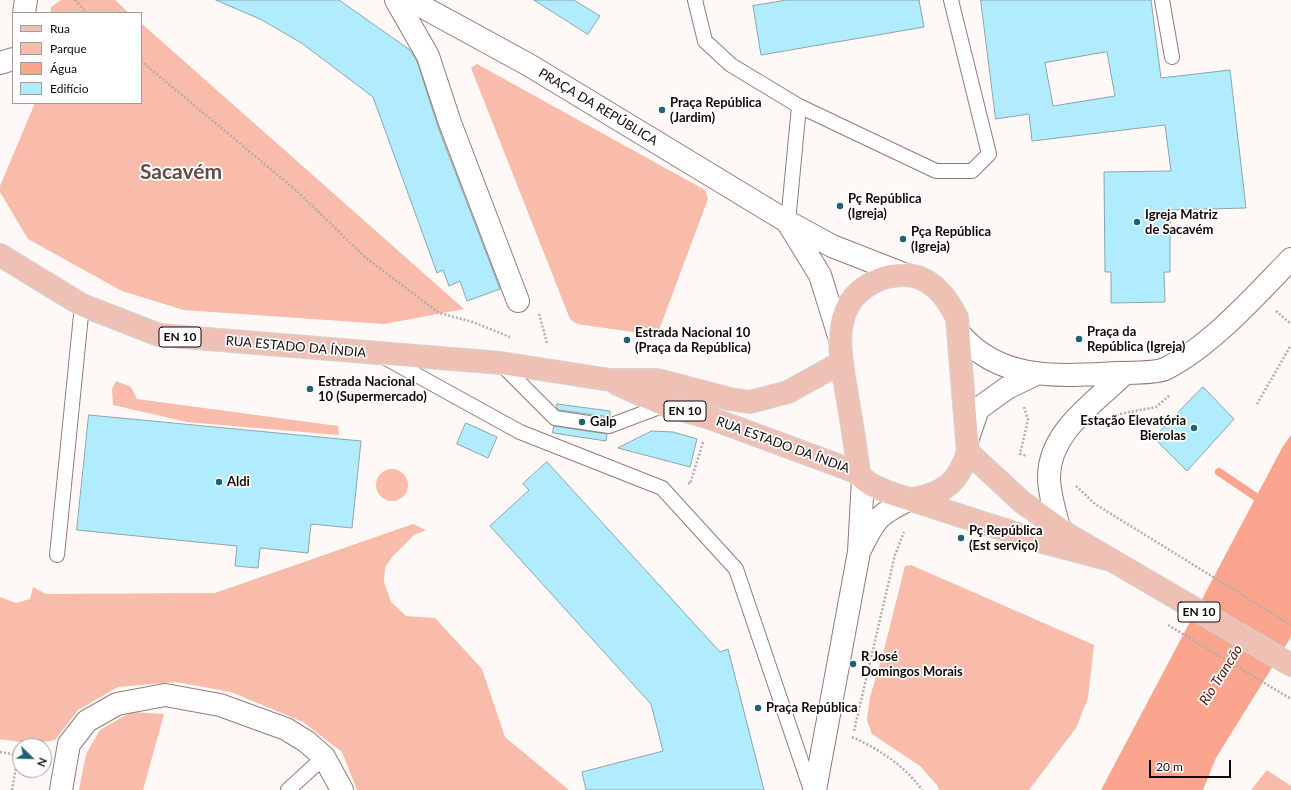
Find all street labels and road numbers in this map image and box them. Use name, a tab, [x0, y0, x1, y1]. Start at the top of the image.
street label: PRAÇA DA REPÚBLICA	[536, 65, 660, 149]
road number: EN 10	[159, 327, 201, 347]
street label: RUA ESTADO DA ÍNDIA	[225, 333, 367, 361]
road number: EN 10	[664, 401, 706, 421]
street label: RUA ESTADO DA ÍNDIA	[714, 414, 852, 476]
road number: EN 10	[1178, 602, 1220, 622]

